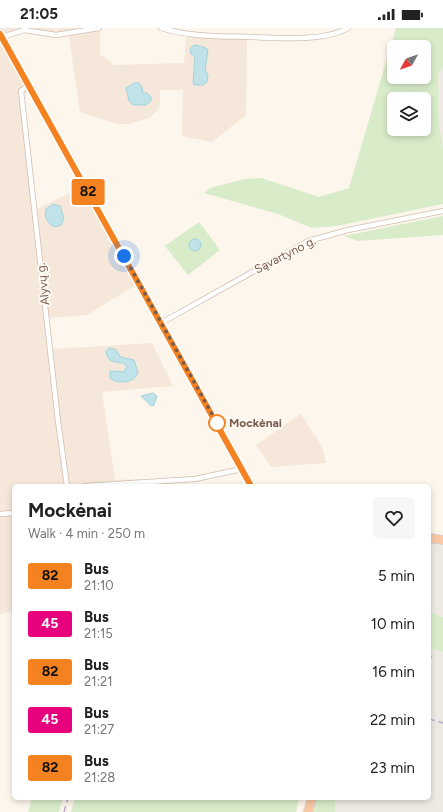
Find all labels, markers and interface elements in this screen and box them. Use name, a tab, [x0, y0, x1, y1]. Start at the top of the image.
text: 21:05	[20, 5, 58, 23]
north arrow	[387, 40, 431, 84]
map controls	[387, 40, 431, 136]
button: layers	[387, 92, 431, 136]
line badge: 82	[70, 179, 106, 205]
text: 82	[80, 183, 96, 200]
street label: Sąvartyno g.	[252, 234, 318, 276]
your location	[114, 246, 134, 266]
street label: Alyvų g.	[34, 262, 52, 306]
marker: Mockėnai	[208, 414, 226, 432]
place label: Mockėnai	[229, 416, 282, 430]
button: heart	[373, 497, 415, 539]
text: Mockėnai	[28, 499, 112, 522]
text: Walk · 4 min · 250 m	[28, 526, 145, 541]
text: Bus	[84, 560, 109, 578]
text: 82	[42, 567, 58, 584]
text: 5 min	[378, 567, 415, 585]
text: 21:10	[84, 578, 114, 593]
text: Bus	[84, 608, 109, 626]
text: 45	[42, 615, 59, 632]
text: 10 min	[371, 615, 415, 633]
text: 21:15	[84, 626, 113, 641]
text: Bus	[84, 656, 109, 674]
text: 82	[42, 663, 58, 680]
text: 16 min	[372, 663, 415, 681]
text: 21:21	[84, 674, 113, 689]
text: Bus	[84, 704, 109, 722]
text: 45	[42, 711, 59, 728]
text: 22 min	[370, 711, 415, 729]
text: 21:27	[84, 722, 114, 737]
text: Bus	[84, 752, 109, 770]
text: 82	[42, 759, 58, 776]
text: 23 min	[370, 759, 415, 777]
text: 21:28	[84, 770, 115, 785]

